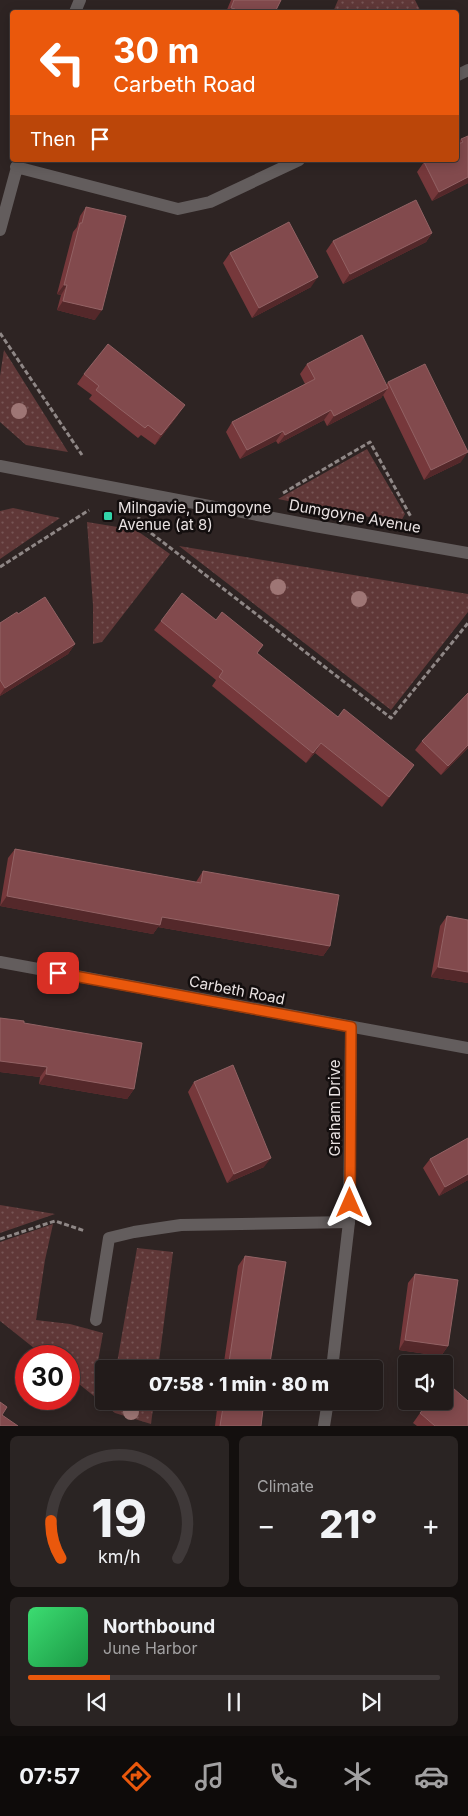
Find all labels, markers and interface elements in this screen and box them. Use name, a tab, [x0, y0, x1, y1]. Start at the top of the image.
text: 30 m	[113, 29, 199, 71]
icon: left	[30, 30, 95, 95]
text: Carbeth Road	[113, 71, 256, 97]
icon: arrive	[86, 125, 114, 153]
text: Then	[30, 128, 76, 151]
street label: Dumgoyne Avenue	[288, 495, 422, 537]
place label: Milngavie, Dumgoyne Avenue (at 8)	[118, 498, 271, 534]
marker: Milngavie, Dumgoyne Avenue (at 8)	[102, 510, 114, 522]
pin	[37, 952, 79, 994]
icon: arrive	[44, 959, 72, 987]
street label: Carbeth Road	[187, 971, 287, 1009]
street label: Graham Drive	[325, 1059, 344, 1157]
position arrow	[323, 1176, 375, 1228]
speed limit sign: 30	[15, 1345, 80, 1410]
map controls	[398, 1355, 453, 1410]
button: sound	[398, 1355, 453, 1410]
text: 07:58 · 1 min · 80 m	[149, 1373, 329, 1396]
text: Climate	[257, 1476, 314, 1496]
text: 19	[91, 1487, 148, 1550]
text: 21°	[319, 1501, 378, 1547]
text: −	[257, 1508, 276, 1542]
text: +	[421, 1508, 440, 1542]
text: km/h	[98, 1546, 141, 1567]
text: Northbound	[103, 1615, 215, 1638]
text: June Harbor	[103, 1638, 197, 1658]
icon: previous	[83, 1688, 111, 1716]
icon: pause	[220, 1688, 248, 1716]
icon: next	[357, 1688, 385, 1716]
icon: directions	[119, 1759, 154, 1794]
icon: music	[192, 1759, 227, 1794]
icon: phone	[266, 1759, 301, 1794]
icon: climate	[340, 1759, 375, 1794]
icon: car	[414, 1759, 449, 1794]
text: 07:57	[19, 1763, 80, 1789]

